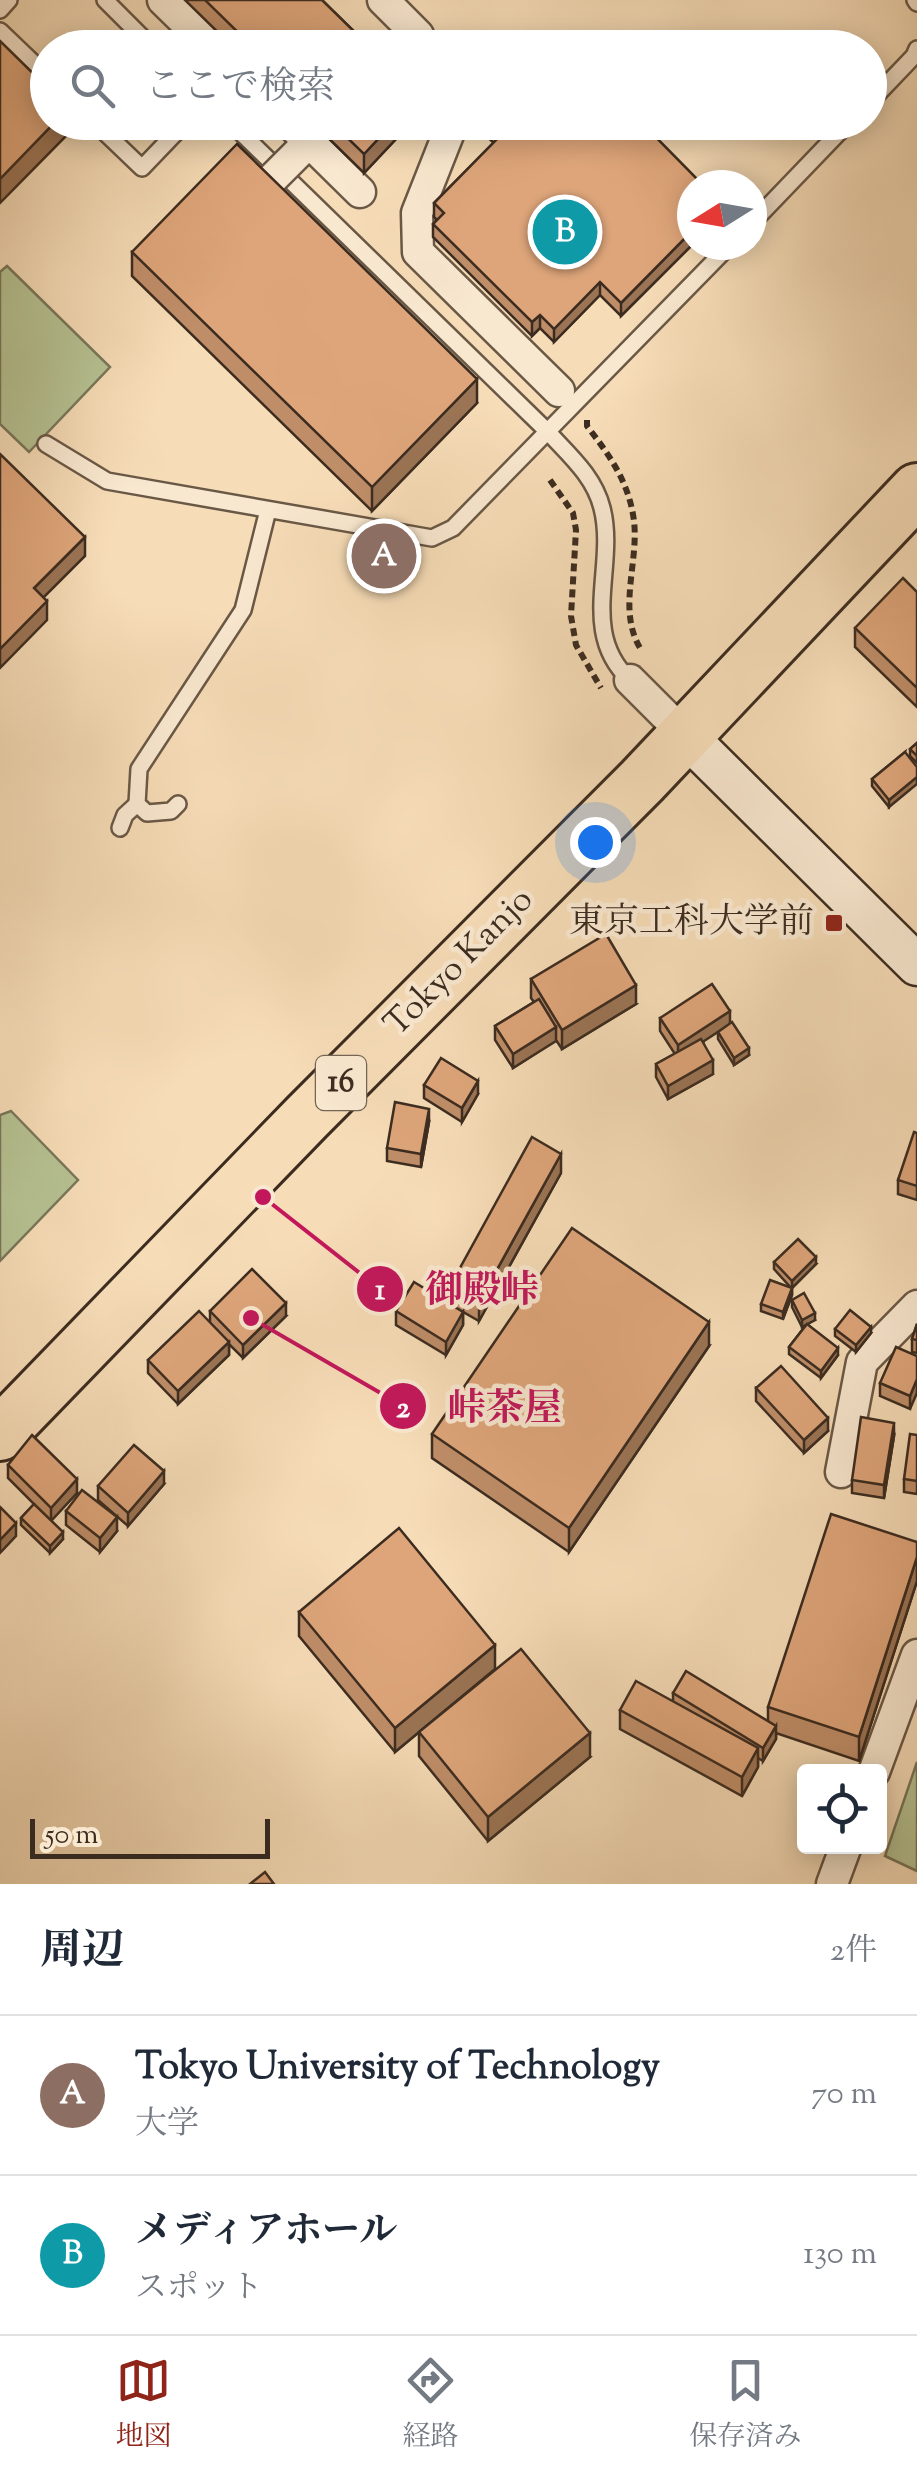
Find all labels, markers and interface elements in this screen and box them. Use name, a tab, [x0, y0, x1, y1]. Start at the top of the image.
search box	[30, 30, 887, 140]
icon: search	[65, 58, 120, 113]
text: ここで検索	[145, 62, 335, 116]
north arrow	[677, 170, 767, 260]
pin: B	[532, 194, 598, 270]
pin: A	[352, 518, 416, 594]
your location	[570, 817, 621, 868]
street label: Tokyo Kanjo	[374, 877, 546, 1049]
place label: 東京工科大学前	[569, 898, 814, 949]
marker: 東京工科大学前	[823, 912, 845, 934]
road number: 16	[316, 1056, 366, 1110]
callout: 御殿峠	[355, 1255, 559, 1323]
text: 御殿峠	[425, 1266, 539, 1320]
text: 1	[375, 1270, 386, 1313]
callout: 峠茶屋	[378, 1372, 582, 1440]
text: 峠茶屋	[448, 1384, 562, 1438]
text: 2	[396, 1388, 410, 1431]
map controls	[797, 1764, 887, 1854]
button: locate	[797, 1764, 887, 1854]
scale bar	[30, 1814, 270, 1858]
text: 50 m	[45, 1816, 99, 1856]
text: 周辺	[40, 1923, 124, 1983]
text: 2件	[830, 1929, 877, 1975]
text: Tokyo University of Technology	[135, 2042, 660, 2096]
text: A	[60, 2072, 85, 2118]
text: 70 m	[811, 2072, 877, 2118]
text: 大学	[135, 2102, 199, 2148]
text: メディアホール	[135, 2206, 397, 2260]
text: B	[62, 2232, 83, 2278]
text: 130 m	[803, 2232, 877, 2278]
text: スポット	[135, 2266, 263, 2312]
tab: 地図	[115, 2353, 172, 2458]
tab: 経路	[402, 2353, 459, 2458]
tab: 保存済み	[689, 2353, 802, 2458]

